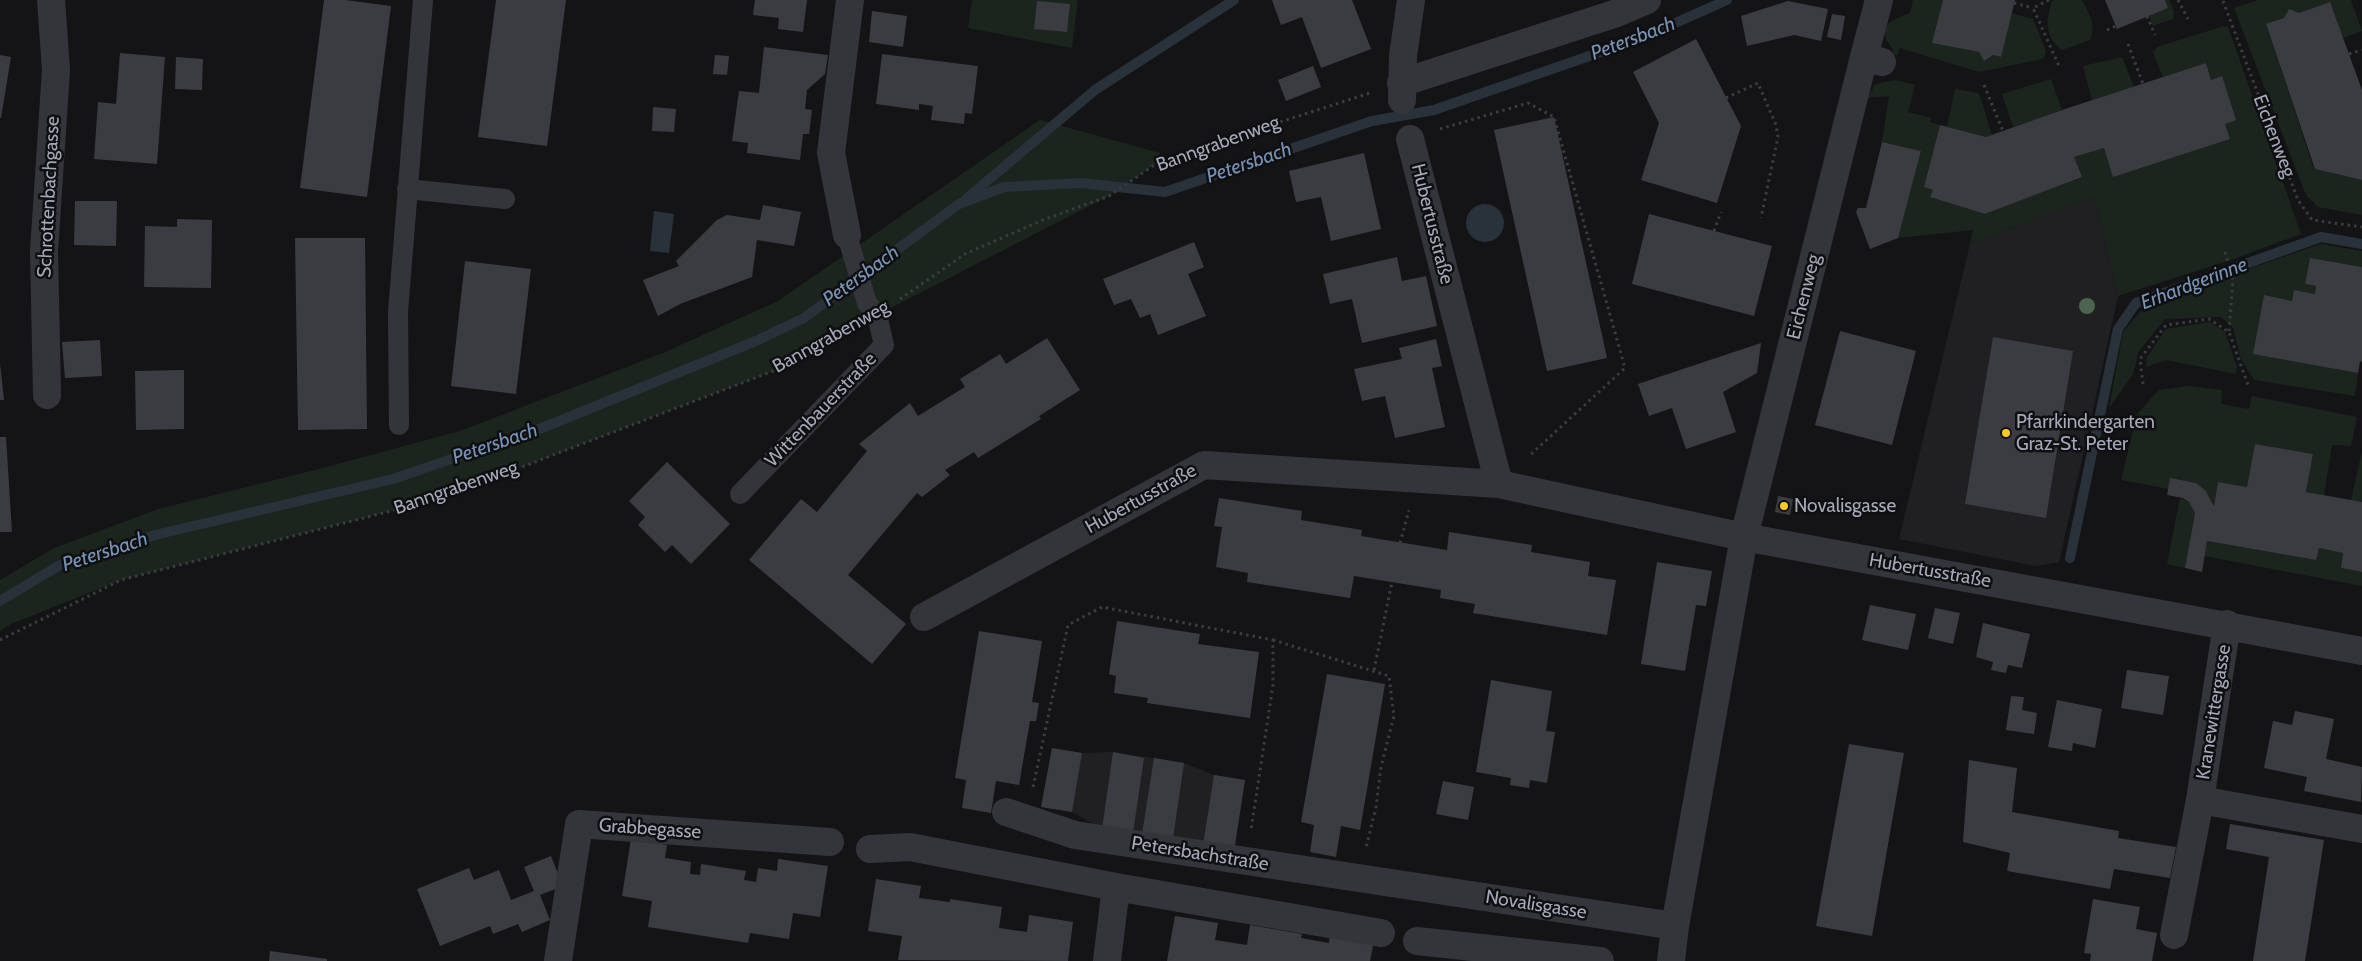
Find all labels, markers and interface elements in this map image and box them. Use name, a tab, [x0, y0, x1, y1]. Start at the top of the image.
water label: Petersbach	[1587, 12, 1679, 66]
street label: Eichenweg	[2248, 91, 2300, 181]
street label: Banngrabenweg	[1153, 111, 1283, 177]
street label: Schrottenbachgasse	[33, 116, 65, 278]
water label: Petersbach	[1203, 137, 1295, 189]
street label: Hubertusstraße	[1406, 161, 1458, 287]
water label: Petersbach	[818, 240, 904, 312]
street label: Eichenweg	[1782, 252, 1826, 342]
water label: Erhardgerinne	[2137, 253, 2251, 315]
street label: Banngrabenweg	[769, 296, 893, 378]
street label: Wittenbauerstraße	[761, 348, 881, 472]
place label: Pfarrkindergarten Graz-St. Peter	[2016, 411, 2155, 455]
water label: Petersbach	[449, 418, 541, 470]
marker: Pfarrkindergarten Graz-St. Peter	[2000, 427, 2012, 439]
street label: Banngrabenweg	[391, 456, 521, 520]
street label: Hubertusstraße	[1081, 459, 1201, 539]
place label: Novalisgasse	[1794, 495, 1896, 517]
marker: Novalisgasse	[1778, 500, 1790, 512]
water label: Petersbach	[59, 527, 151, 577]
street label: Hubertusstraße	[1867, 549, 1993, 593]
street label: Kranewittergasse	[2192, 643, 2236, 781]
street label: Grabbegasse	[598, 814, 702, 844]
street label: Petersbachstraße	[1130, 832, 1270, 876]
street label: Novalisgasse	[1484, 886, 1588, 924]

